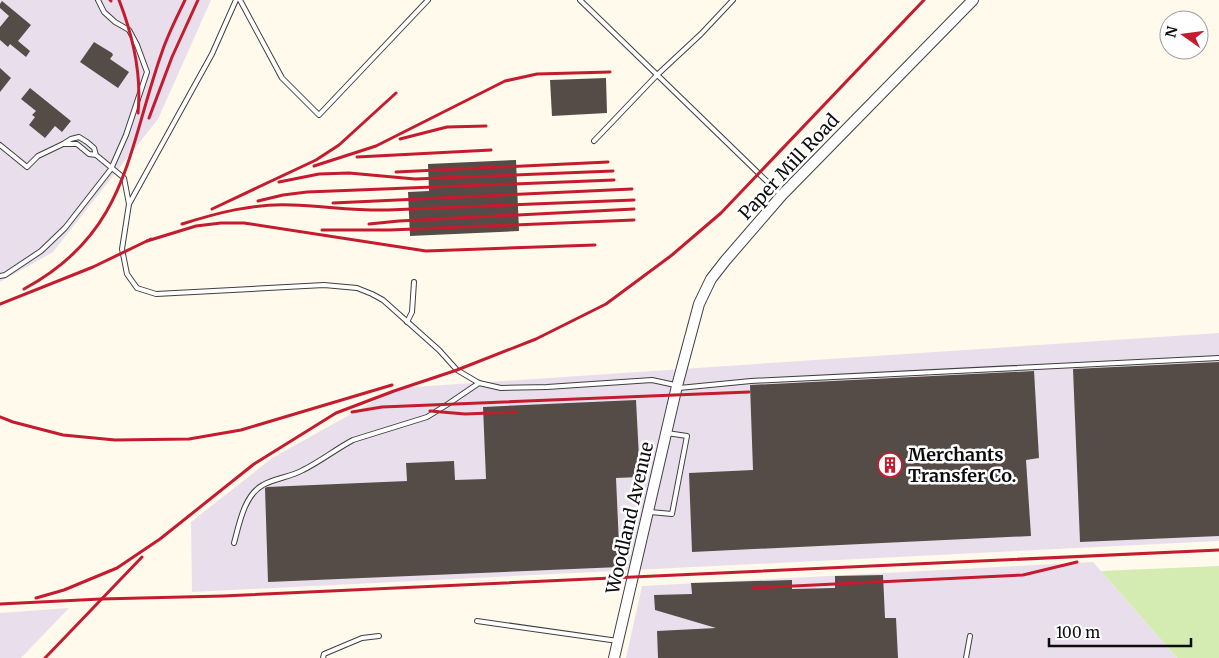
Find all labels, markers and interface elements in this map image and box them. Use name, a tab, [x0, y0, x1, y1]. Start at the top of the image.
north arrow	[1159, 10, 1209, 60]
text: N	[1161, 24, 1181, 39]
street label: Paper Mill Road	[734, 109, 844, 225]
street label: Woodland Avenue	[601, 440, 658, 597]
place label: Merchants Transfer Co.	[908, 443, 1017, 487]
building icon: Merchants Transfer Co.	[877, 452, 903, 478]
scale bar	[1049, 616, 1192, 648]
text: 100 m	[1056, 623, 1100, 642]

